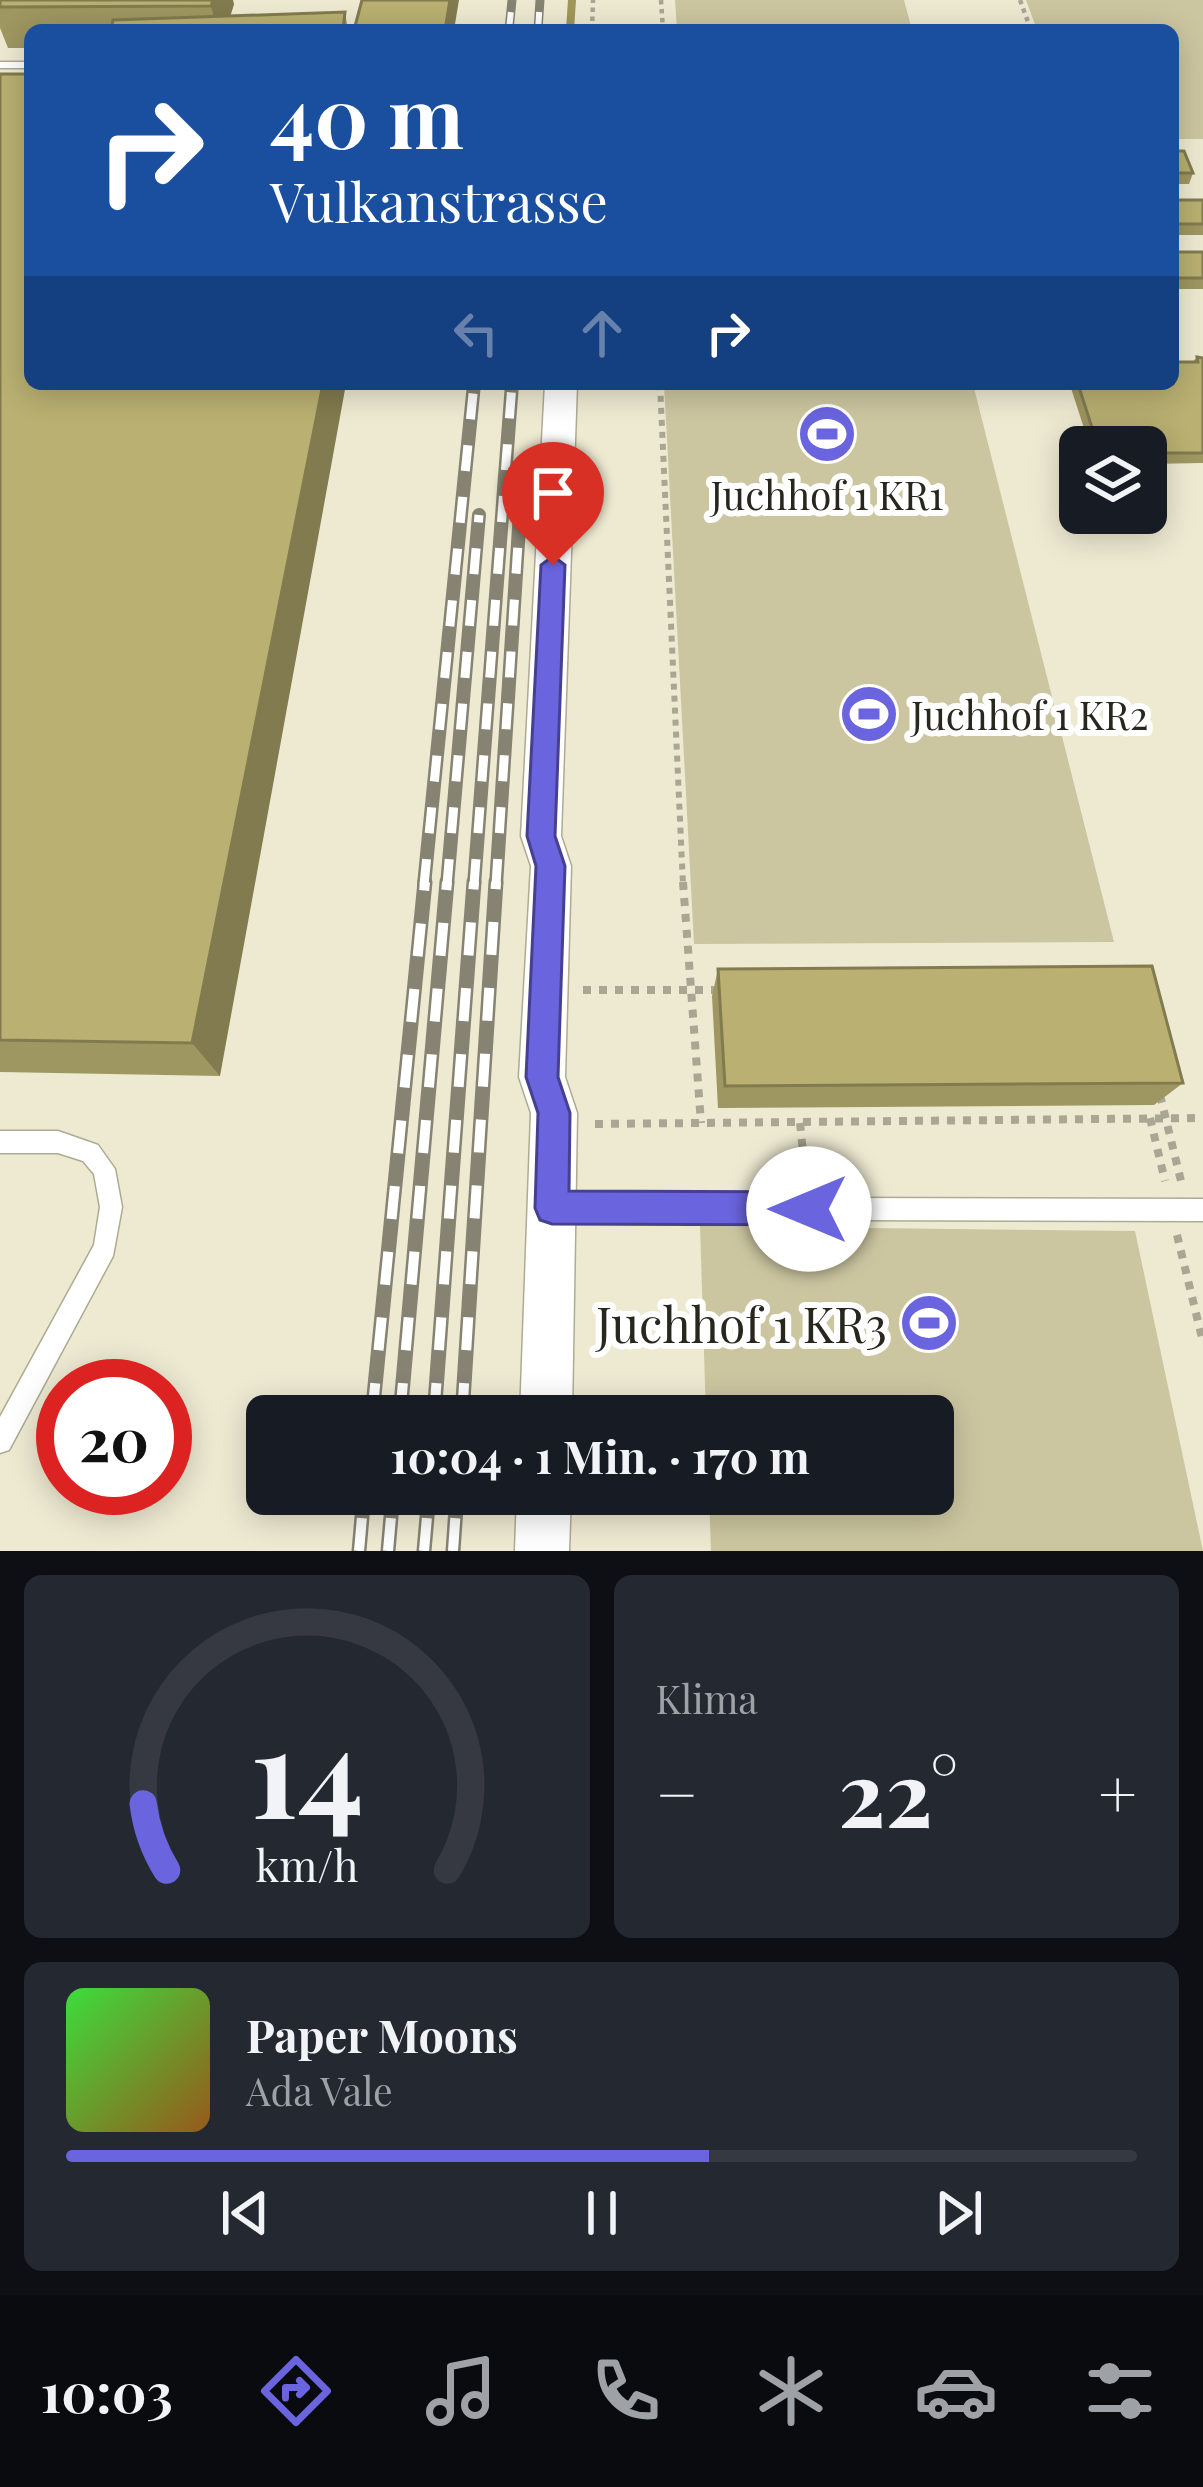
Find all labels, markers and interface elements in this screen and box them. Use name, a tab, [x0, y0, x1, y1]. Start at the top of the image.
text: 40 m	[270, 58, 464, 170]
icon: right	[72, 72, 228, 228]
text: Vulkanstrasse	[270, 165, 608, 237]
icon: left	[443, 300, 509, 366]
icon: ahead	[569, 300, 635, 366]
icon: right	[695, 300, 761, 366]
sports icon: Juchhof 1 KR1	[796, 403, 858, 465]
map controls	[1059, 426, 1167, 534]
button: layers	[1059, 426, 1167, 534]
pin	[502, 442, 604, 565]
icon: arrive	[520, 460, 586, 526]
place label: Juchhof 1 KR1	[709, 468, 944, 520]
sports icon: Juchhof 1 KR2	[838, 683, 900, 745]
place label: Juchhof 1 KR2	[910, 688, 1148, 740]
position arrow	[746, 1146, 872, 1272]
place label: Juchhof 1 KR3	[595, 1291, 887, 1355]
sports icon: Juchhof 1 KR3	[898, 1292, 960, 1354]
speed limit sign: 20	[36, 1359, 192, 1515]
text: 10:04 · 1 Min. · 170 m	[390, 1425, 810, 1485]
text: Klima	[656, 1672, 758, 1724]
text: 14	[250, 1684, 364, 1850]
text: 22°	[838, 1731, 958, 1851]
text: −	[656, 1748, 698, 1836]
text: +	[1098, 1748, 1137, 1836]
text: km/h	[255, 1835, 358, 1892]
text: Paper Moons	[246, 2004, 518, 2064]
text: Ada Vale	[246, 2064, 393, 2116]
icon: previous	[212, 2180, 278, 2246]
icon: pause	[569, 2180, 635, 2246]
icon: next	[926, 2180, 992, 2246]
icon: directions	[254, 2349, 338, 2433]
icon: music	[419, 2349, 503, 2433]
icon: phone	[584, 2349, 668, 2433]
icon: climate	[749, 2349, 833, 2433]
icon: car	[914, 2349, 998, 2433]
icon: filters	[1078, 2349, 1162, 2433]
text: 10:03	[40, 2355, 173, 2427]

